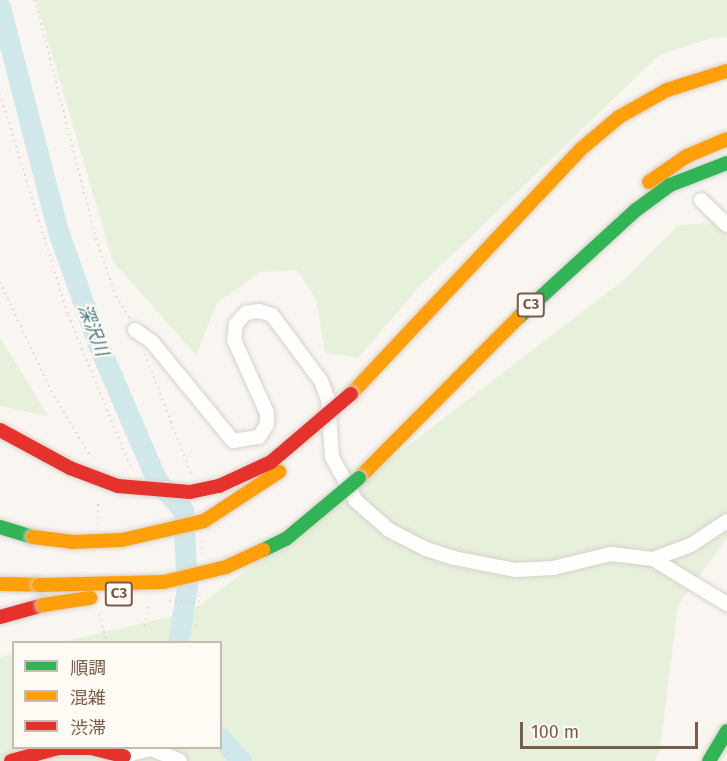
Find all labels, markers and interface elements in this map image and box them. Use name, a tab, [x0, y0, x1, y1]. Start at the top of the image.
road number: C3	[516, 293, 546, 317]
water label: 深沢川	[73, 301, 113, 359]
road number: C3	[104, 582, 134, 606]
legend	[12, 641, 222, 749]
text: 順調	[70, 657, 106, 679]
text: 混雑	[70, 687, 106, 709]
scale bar	[523, 710, 702, 748]
text: 渋滞	[70, 717, 106, 739]
text: 100 m	[531, 721, 579, 743]

